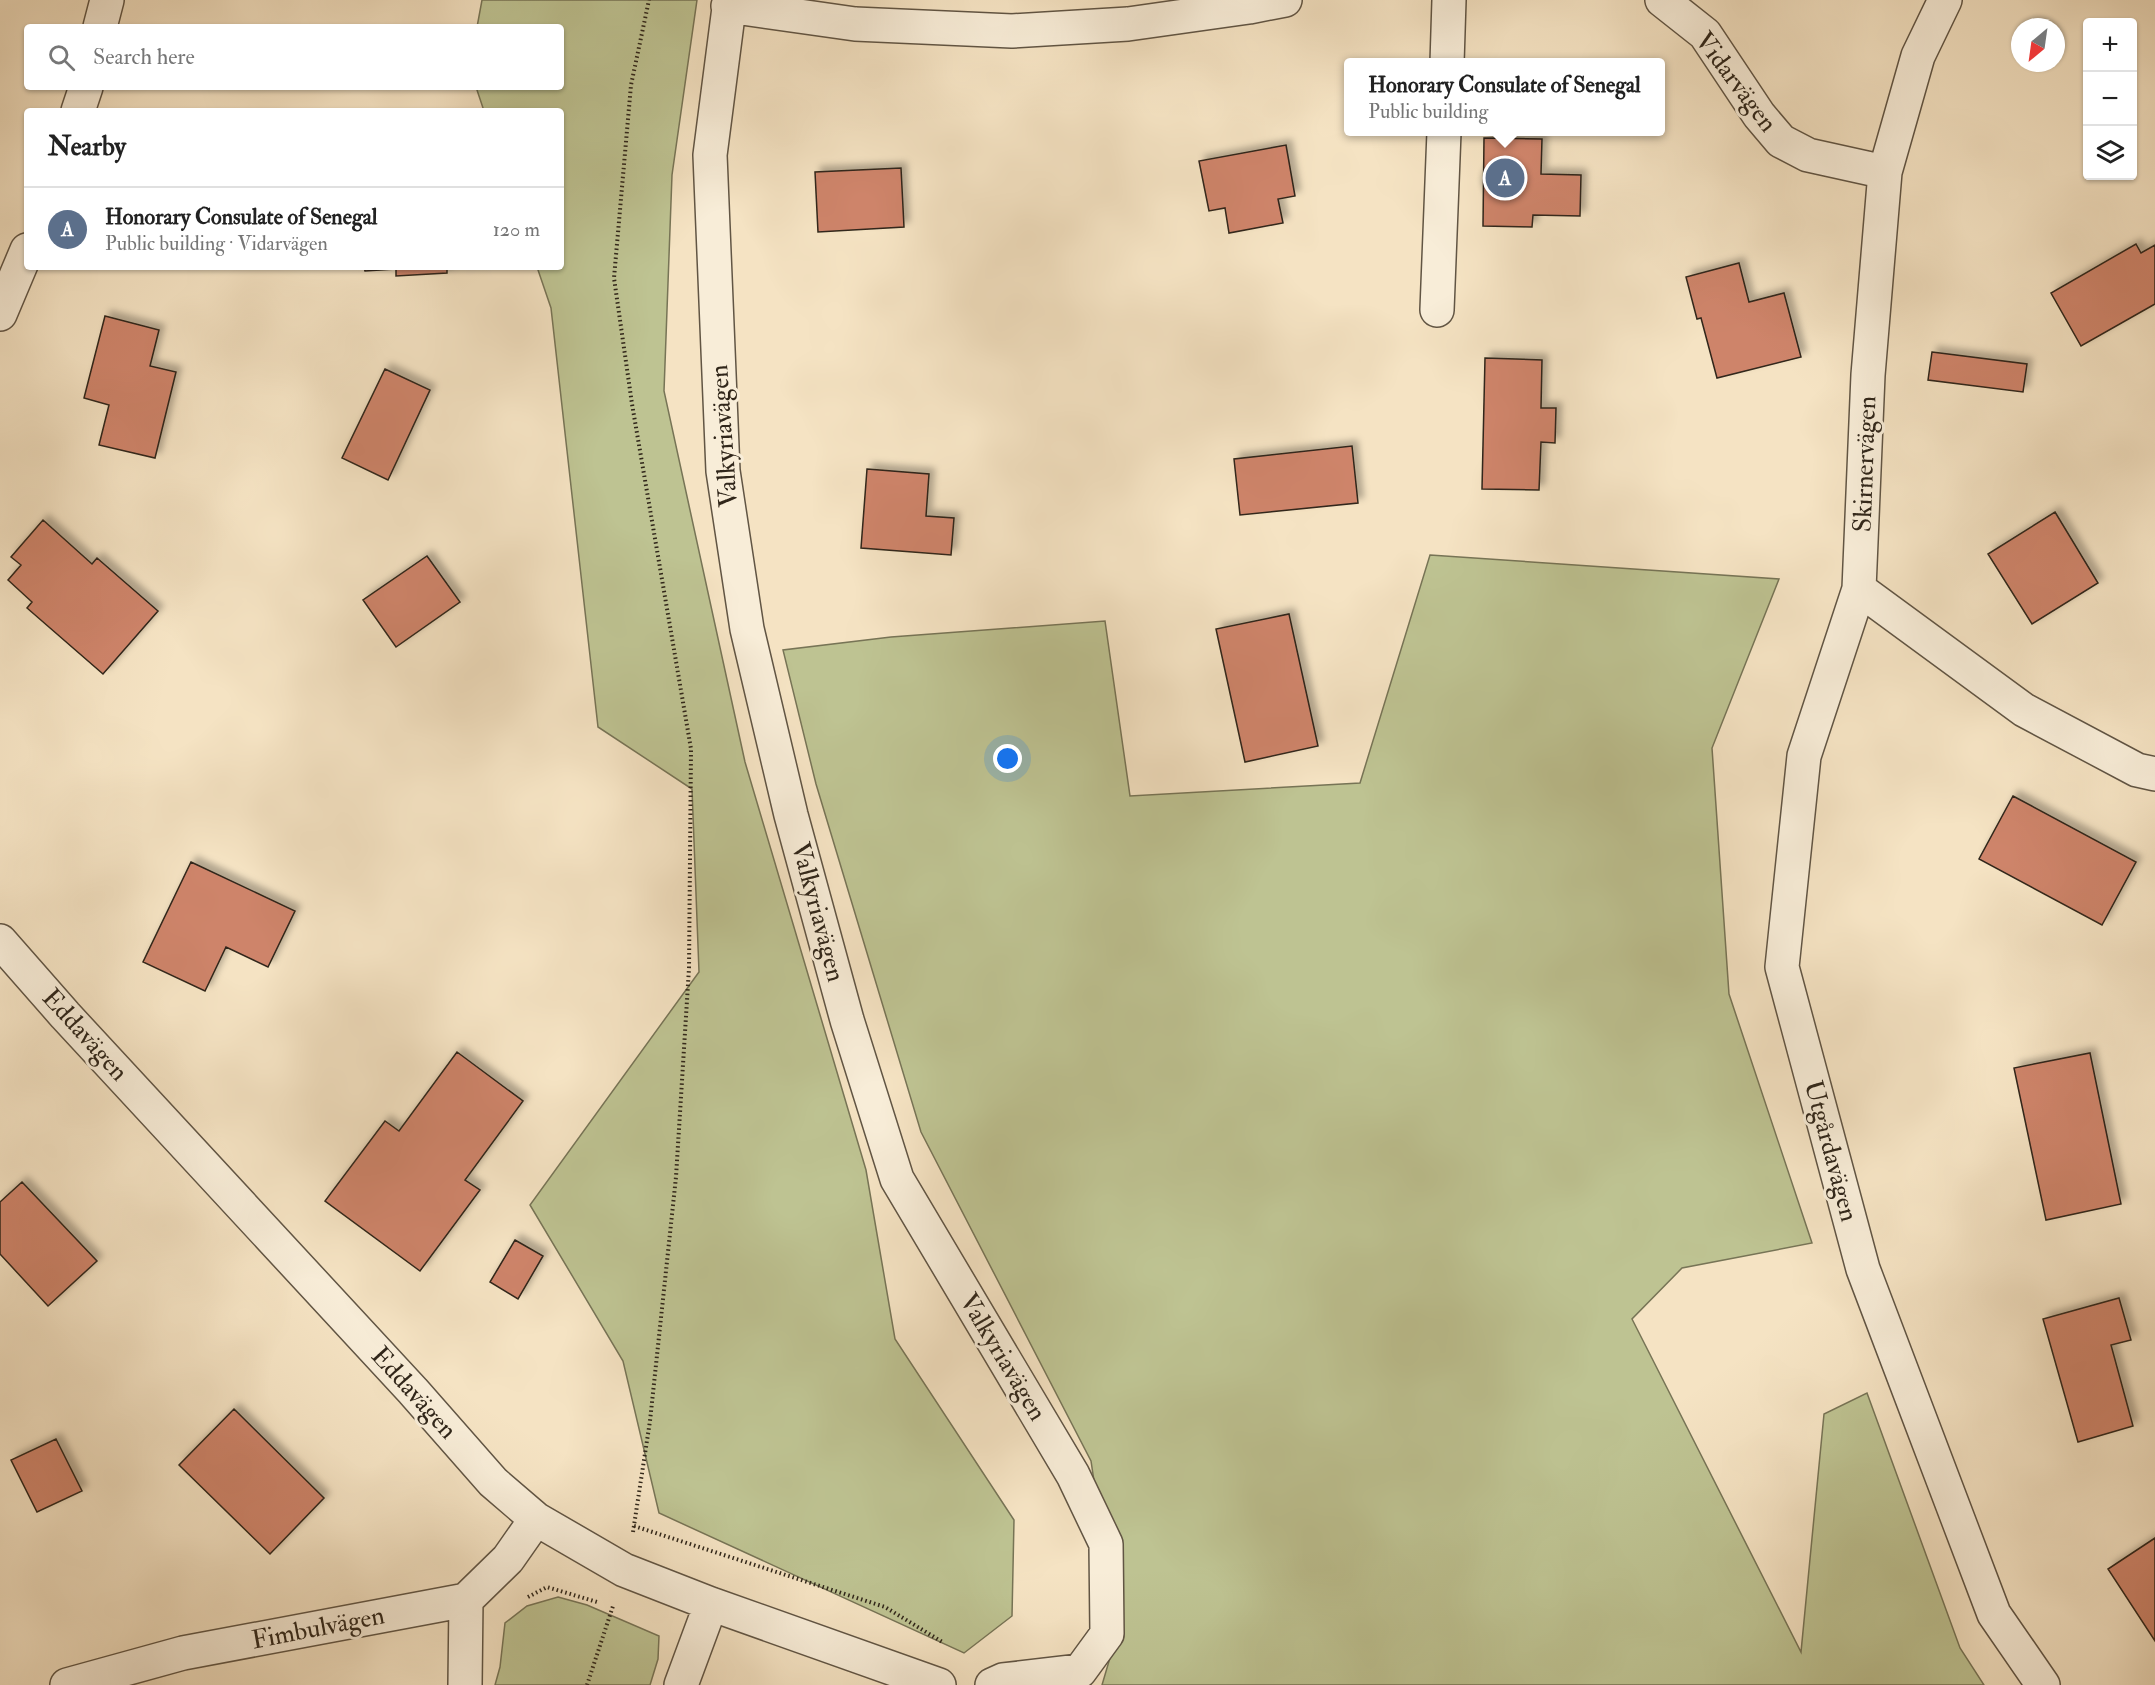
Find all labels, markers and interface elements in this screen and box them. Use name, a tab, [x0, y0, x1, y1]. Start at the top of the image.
north arrow	[2011, 18, 2065, 72]
map controls	[2083, 18, 2137, 180]
button: +	[2083, 18, 2137, 72]
search box	[24, 24, 564, 90]
street label: Vidarvägen	[1688, 26, 1784, 138]
icon: search	[45, 41, 78, 74]
text: Search here	[93, 43, 195, 71]
popup	[1344, 58, 1665, 136]
text: Honorary Consulate of Senegal	[1368, 71, 1641, 99]
button: −	[2083, 72, 2137, 126]
text: Public building	[1368, 99, 1488, 124]
button: layers	[2083, 126, 2137, 180]
text: Nearby	[48, 131, 126, 163]
pin: A	[1486, 156, 1524, 201]
text: Honorary Consulate of Senegal	[105, 203, 377, 231]
text: A	[61, 217, 74, 242]
text: 120 m	[493, 217, 540, 242]
text: Public building · Vidarvägen	[105, 231, 328, 256]
street label: Valkyriavägen	[703, 363, 745, 509]
street label: Skirnervägen	[1847, 395, 1883, 533]
your location	[993, 744, 1022, 773]
street label: Valkyriavägen	[784, 839, 852, 985]
street label: Eddavägen	[35, 982, 135, 1088]
street label: Utgårdavägen	[1797, 1077, 1865, 1225]
street label: Valkyriavägen	[952, 1287, 1054, 1427]
street label: Eddavägen	[364, 1340, 464, 1446]
street label: Fimbulvägen	[249, 1599, 387, 1657]

